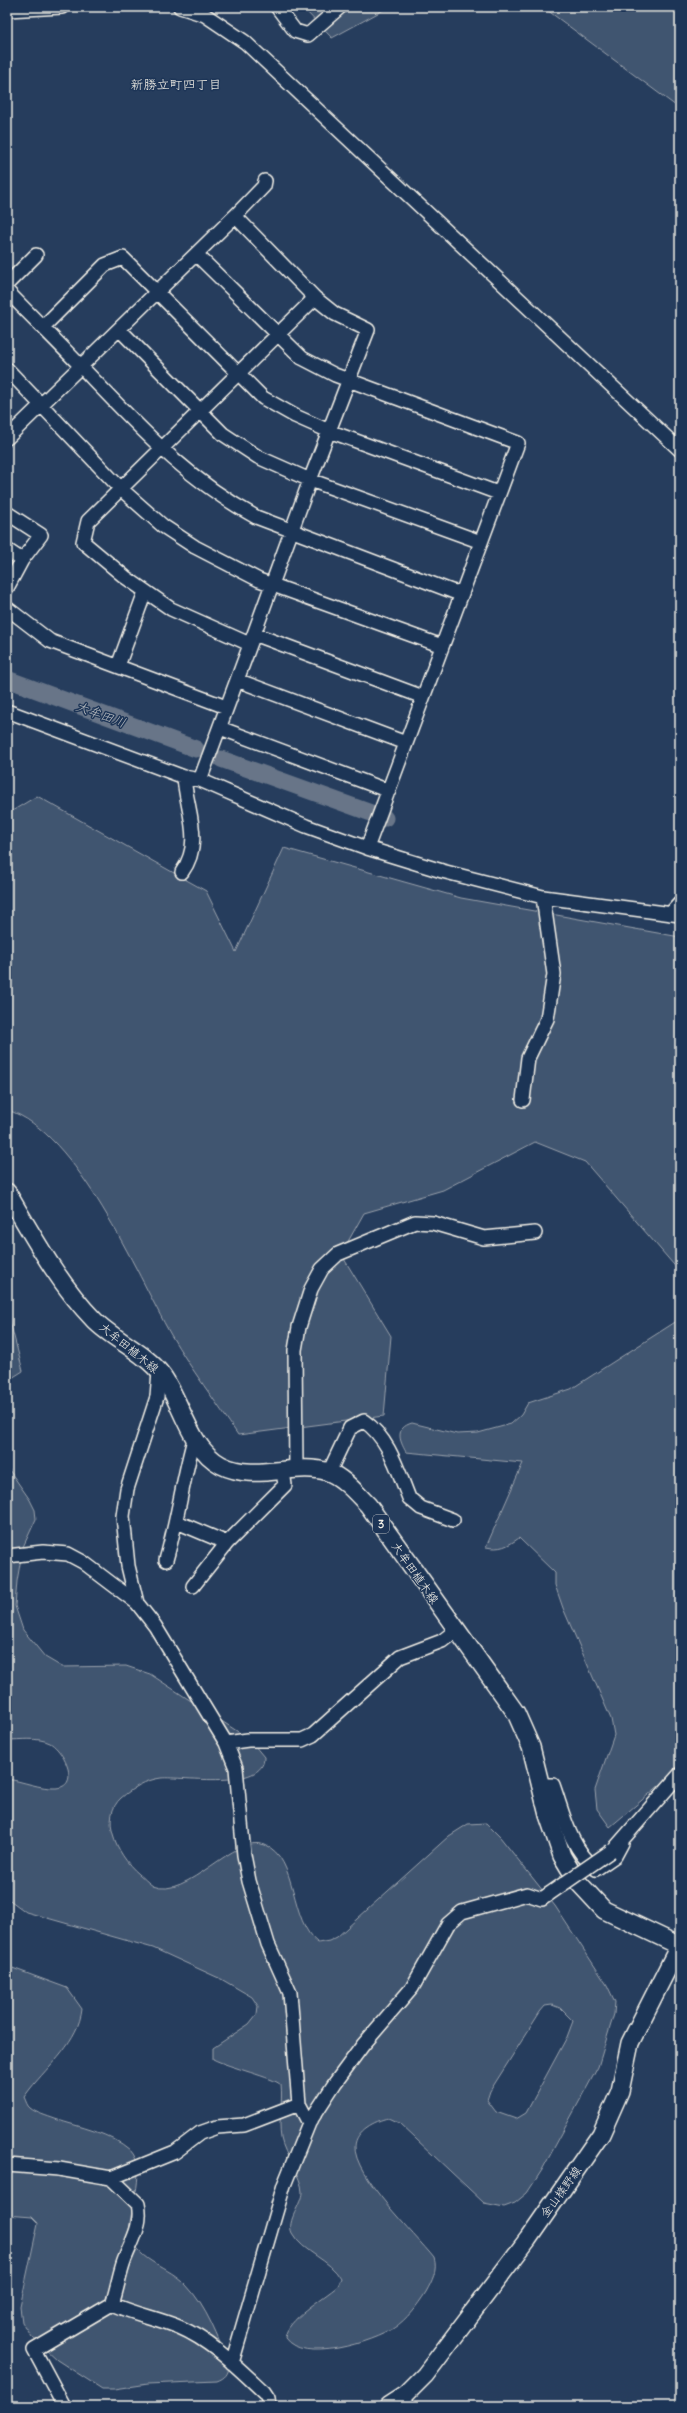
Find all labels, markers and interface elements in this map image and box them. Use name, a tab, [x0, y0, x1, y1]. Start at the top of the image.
district label: 新勝立町四丁目	[130, 76, 222, 93]
water label: 大牟田川	[73, 698, 128, 731]
street label: 大牟田植木線	[97, 1319, 162, 1376]
road number: 3	[373, 1515, 389, 1533]
street label: 大牟田植木線	[389, 1539, 442, 1607]
street label: 金山檪野線	[537, 2163, 584, 2220]

